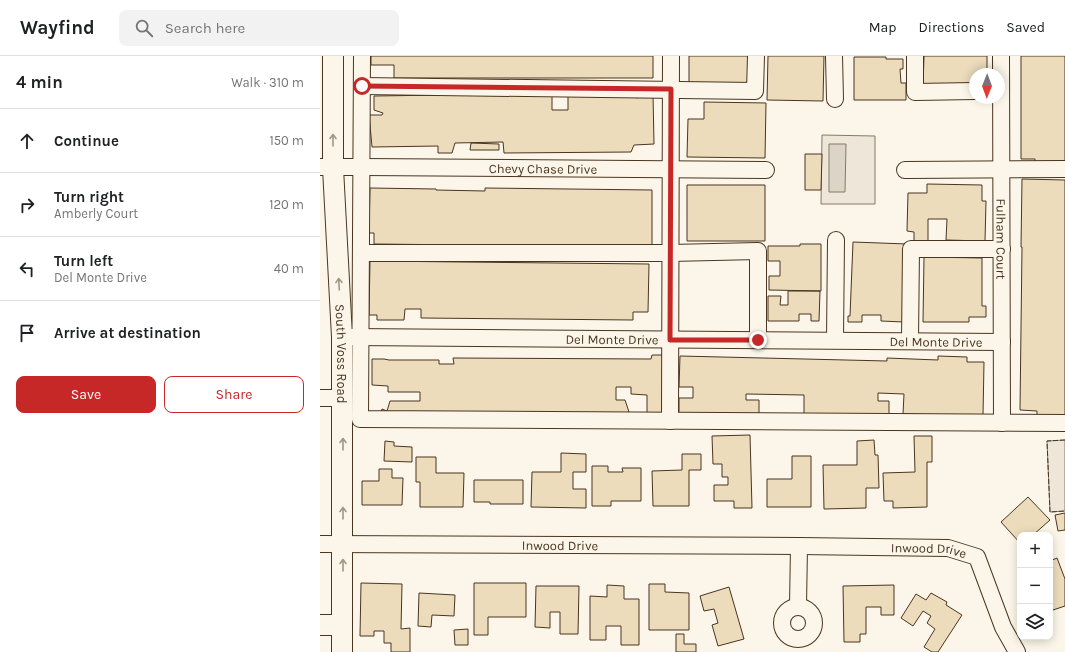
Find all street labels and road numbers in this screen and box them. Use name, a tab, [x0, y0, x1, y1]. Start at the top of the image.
street label: Chevy Chase Drive	[489, 160, 598, 176]
street label: Fulham Court	[994, 199, 1009, 280]
street label: South Voss Road	[333, 304, 350, 403]
street label: Del Monte Drive	[565, 331, 659, 347]
street label: Del Monte Drive	[889, 334, 983, 349]
street label: Inwood Drive	[522, 537, 599, 553]
street label: Inwood Drive	[891, 540, 969, 561]

